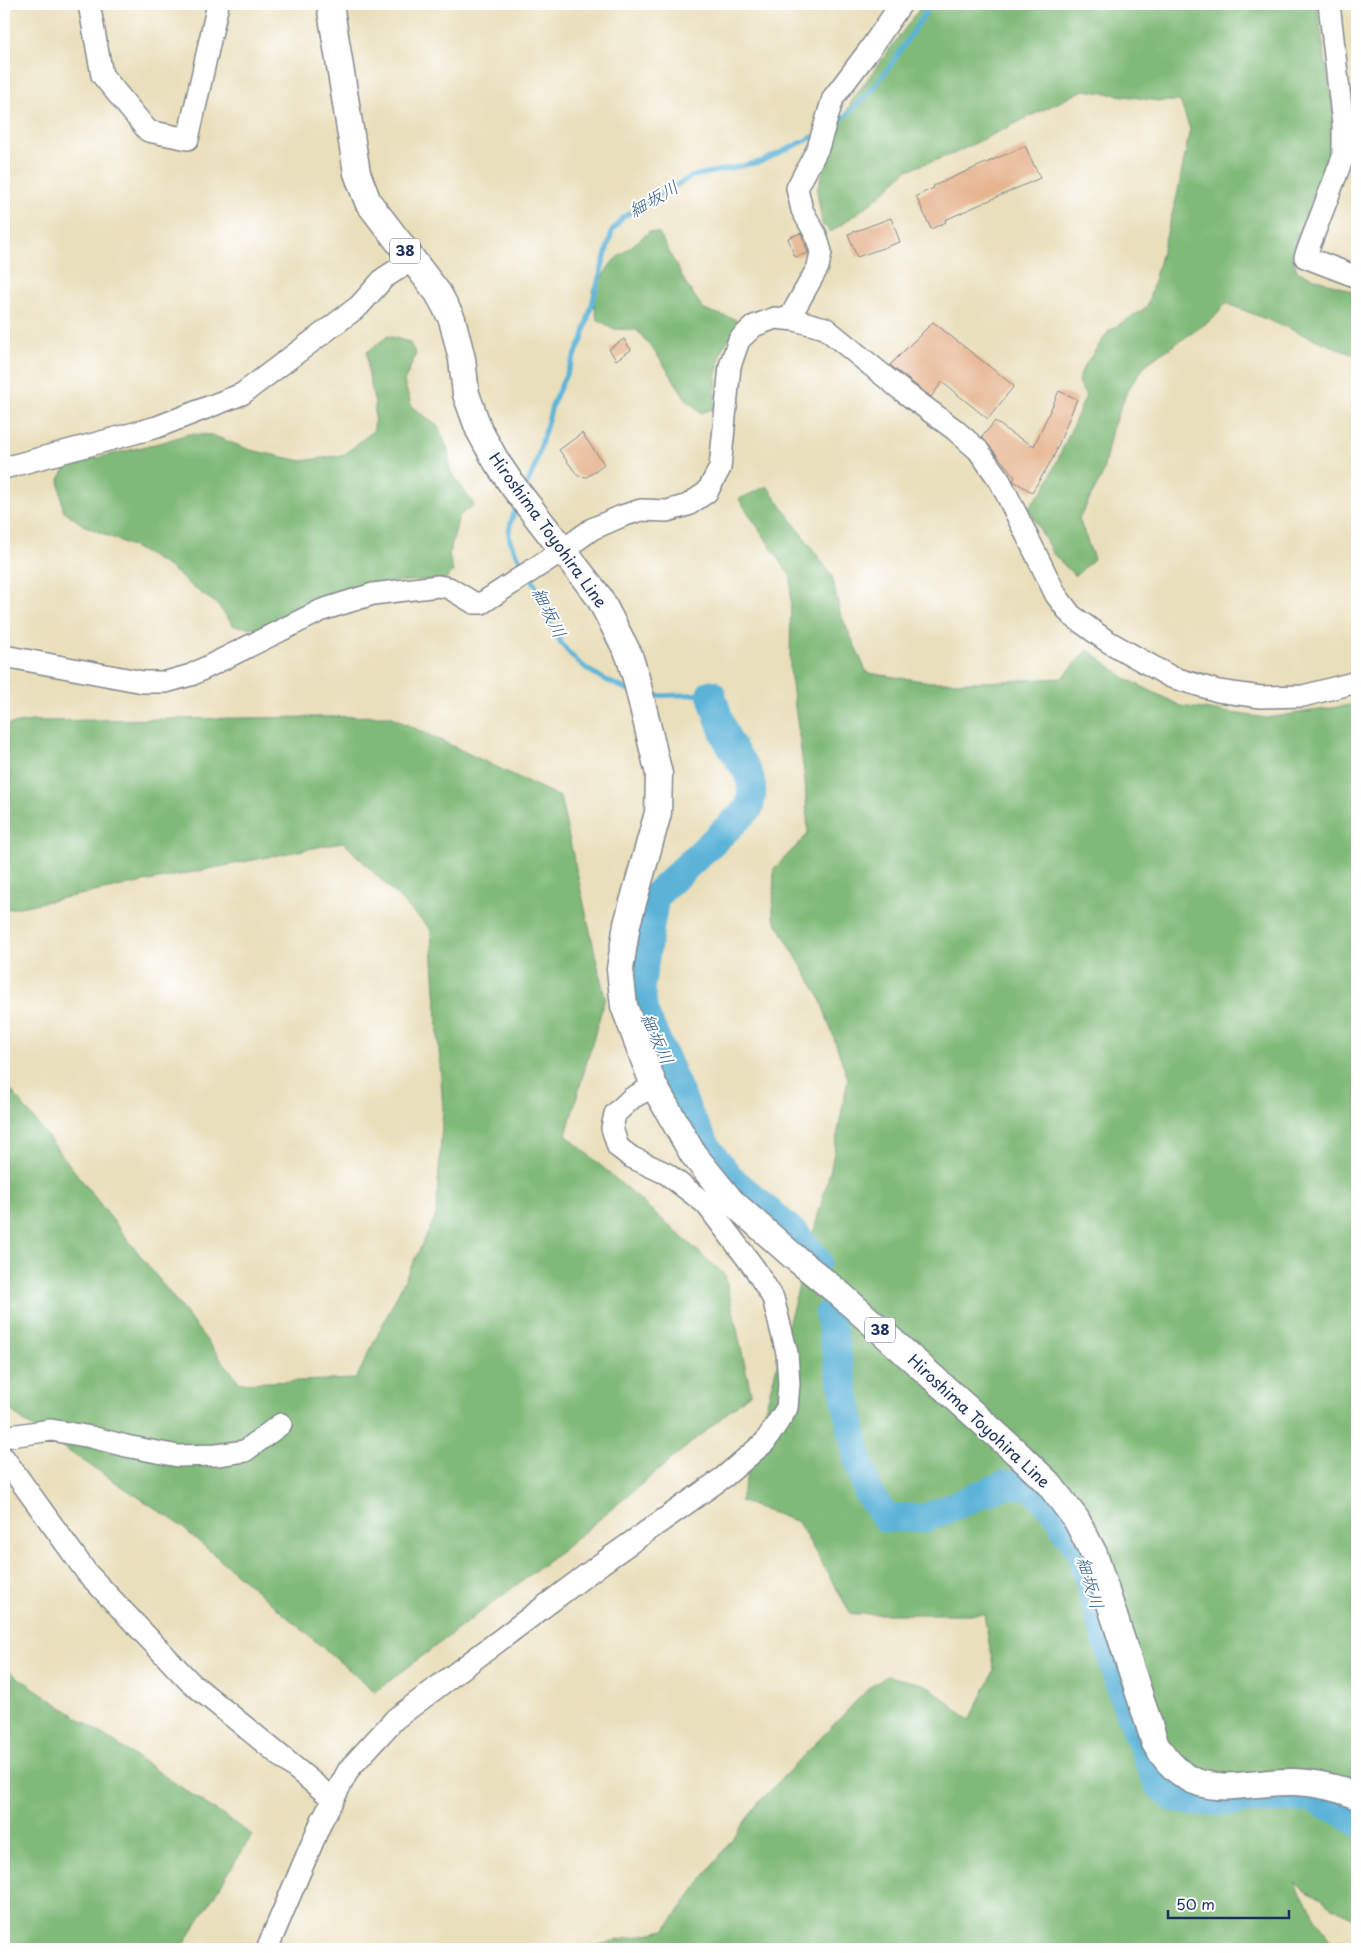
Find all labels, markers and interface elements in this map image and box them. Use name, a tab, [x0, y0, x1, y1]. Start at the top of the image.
water label: 細坂川	[623, 173, 683, 223]
road number: 38	[390, 238, 420, 264]
street label: Hiroshima Toyohira Line	[484, 447, 614, 612]
water label: 細坂川	[526, 582, 574, 643]
water label: 細坂川	[635, 1008, 682, 1069]
road number: 38	[865, 1318, 895, 1342]
street label: Hiroshima Toyohira Line	[903, 1348, 1056, 1493]
water label: 細坂川	[1071, 1553, 1112, 1612]
scale bar	[1168, 1888, 1290, 1920]
text: 50 m	[1176, 1892, 1215, 1915]

